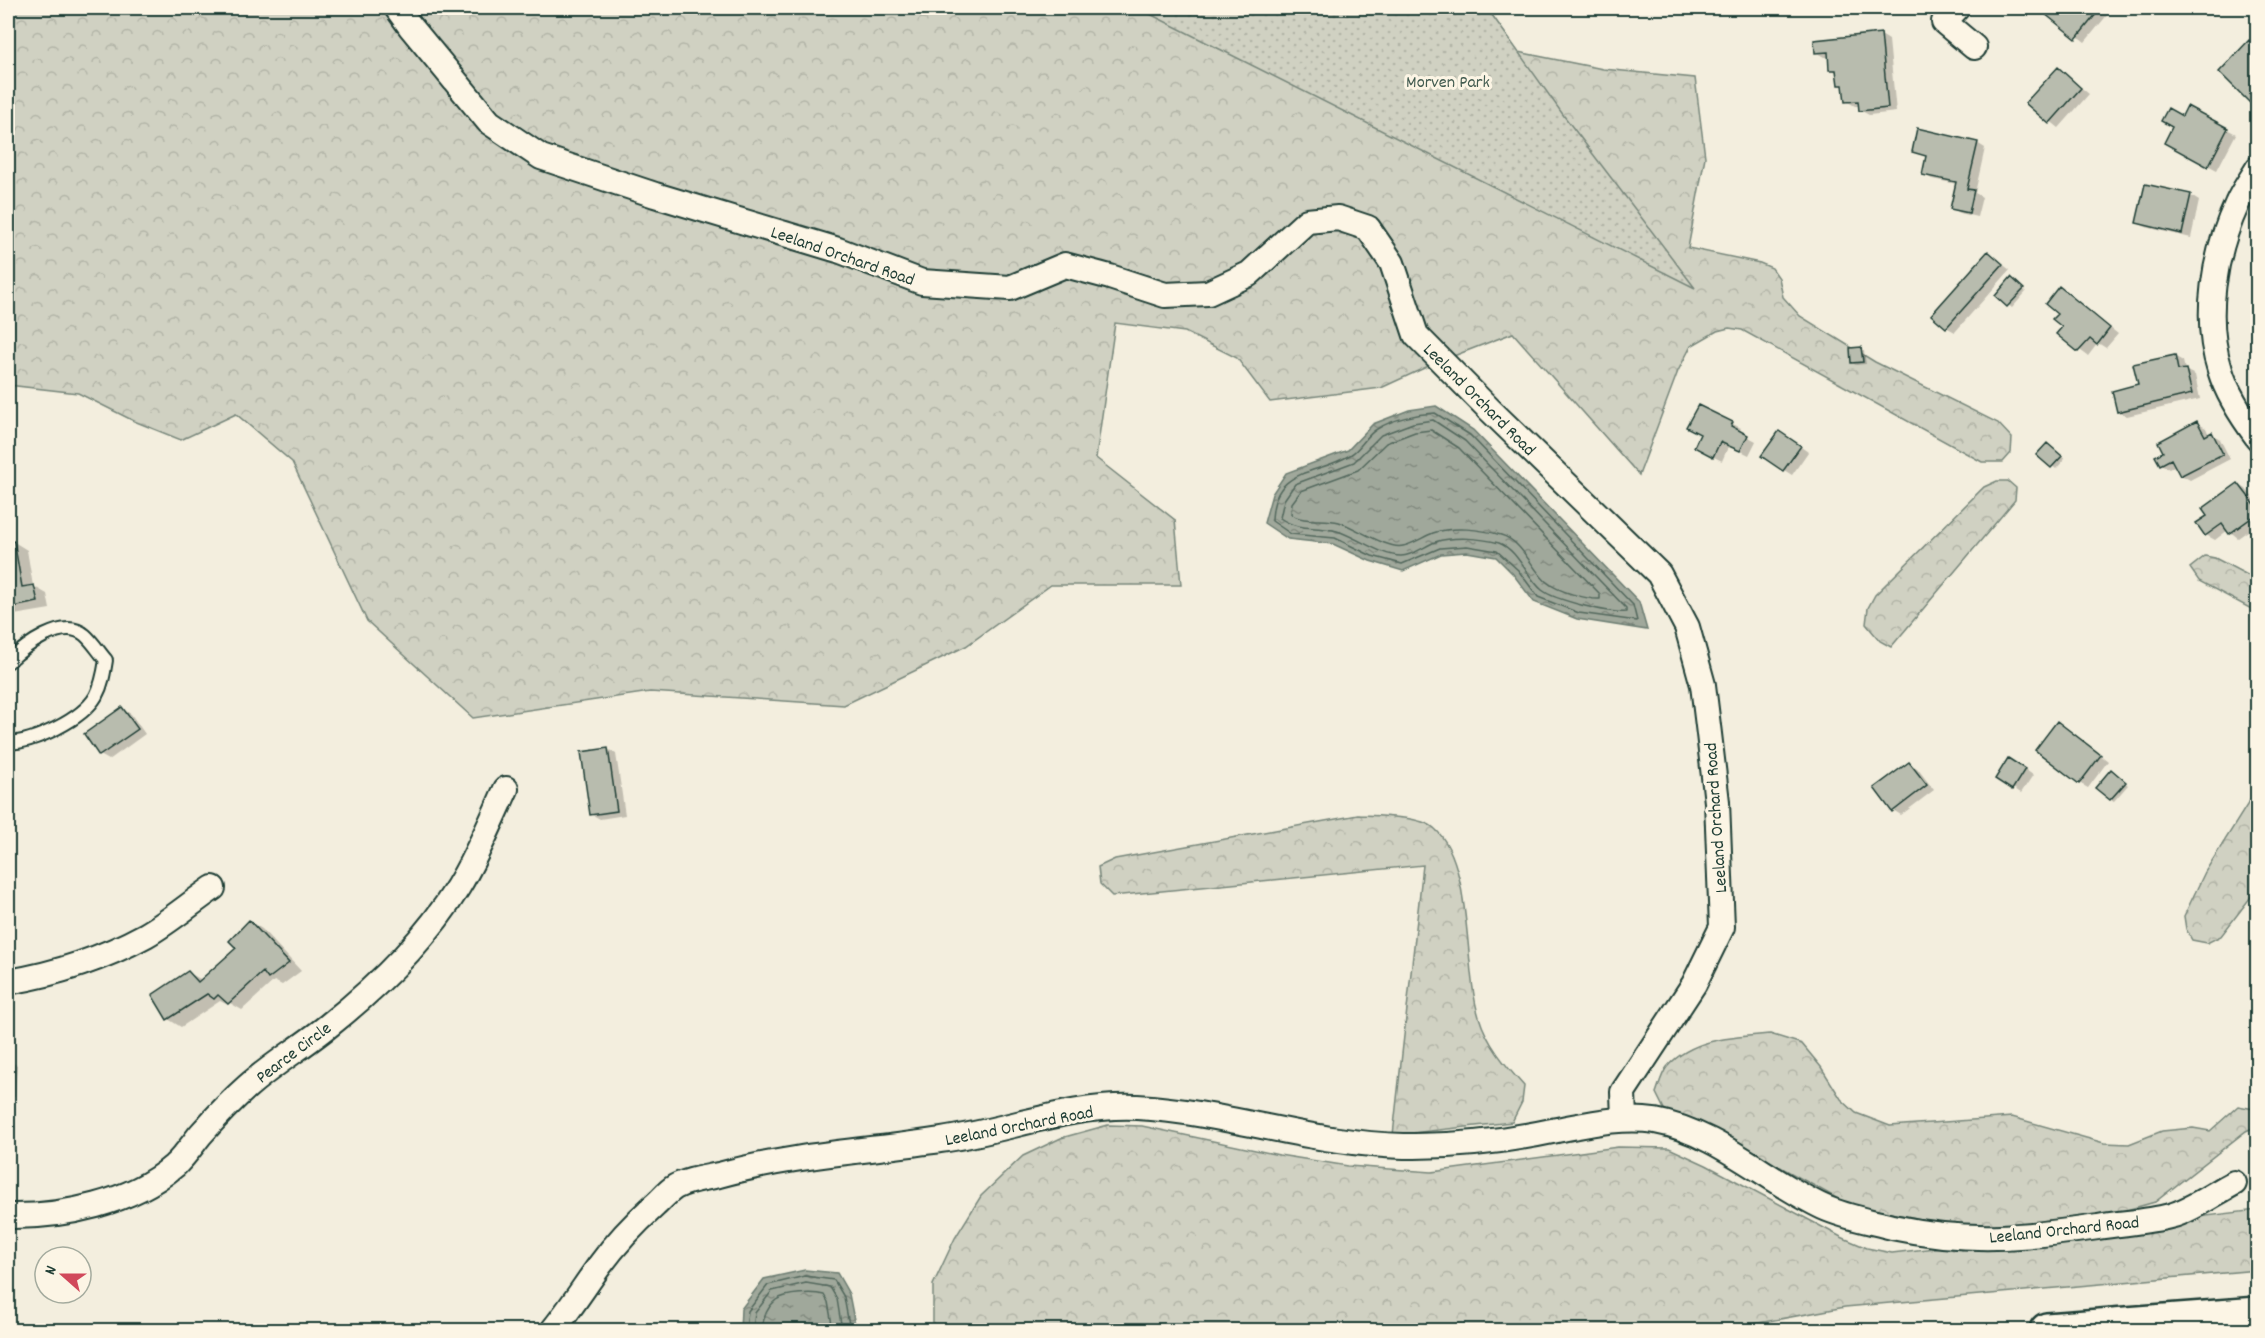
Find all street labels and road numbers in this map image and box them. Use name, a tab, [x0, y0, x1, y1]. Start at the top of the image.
street label: Leeland Orchard Road	[767, 221, 917, 294]
street label: Leeland Orchard Road	[1416, 339, 1540, 463]
street label: Leeland Orchard Road	[1700, 742, 1735, 894]
street label: Pearce Circle	[252, 1017, 338, 1091]
street label: Leeland Orchard Road	[943, 1101, 1096, 1154]
street label: Leeland Orchard Road	[1988, 1211, 2140, 1252]

